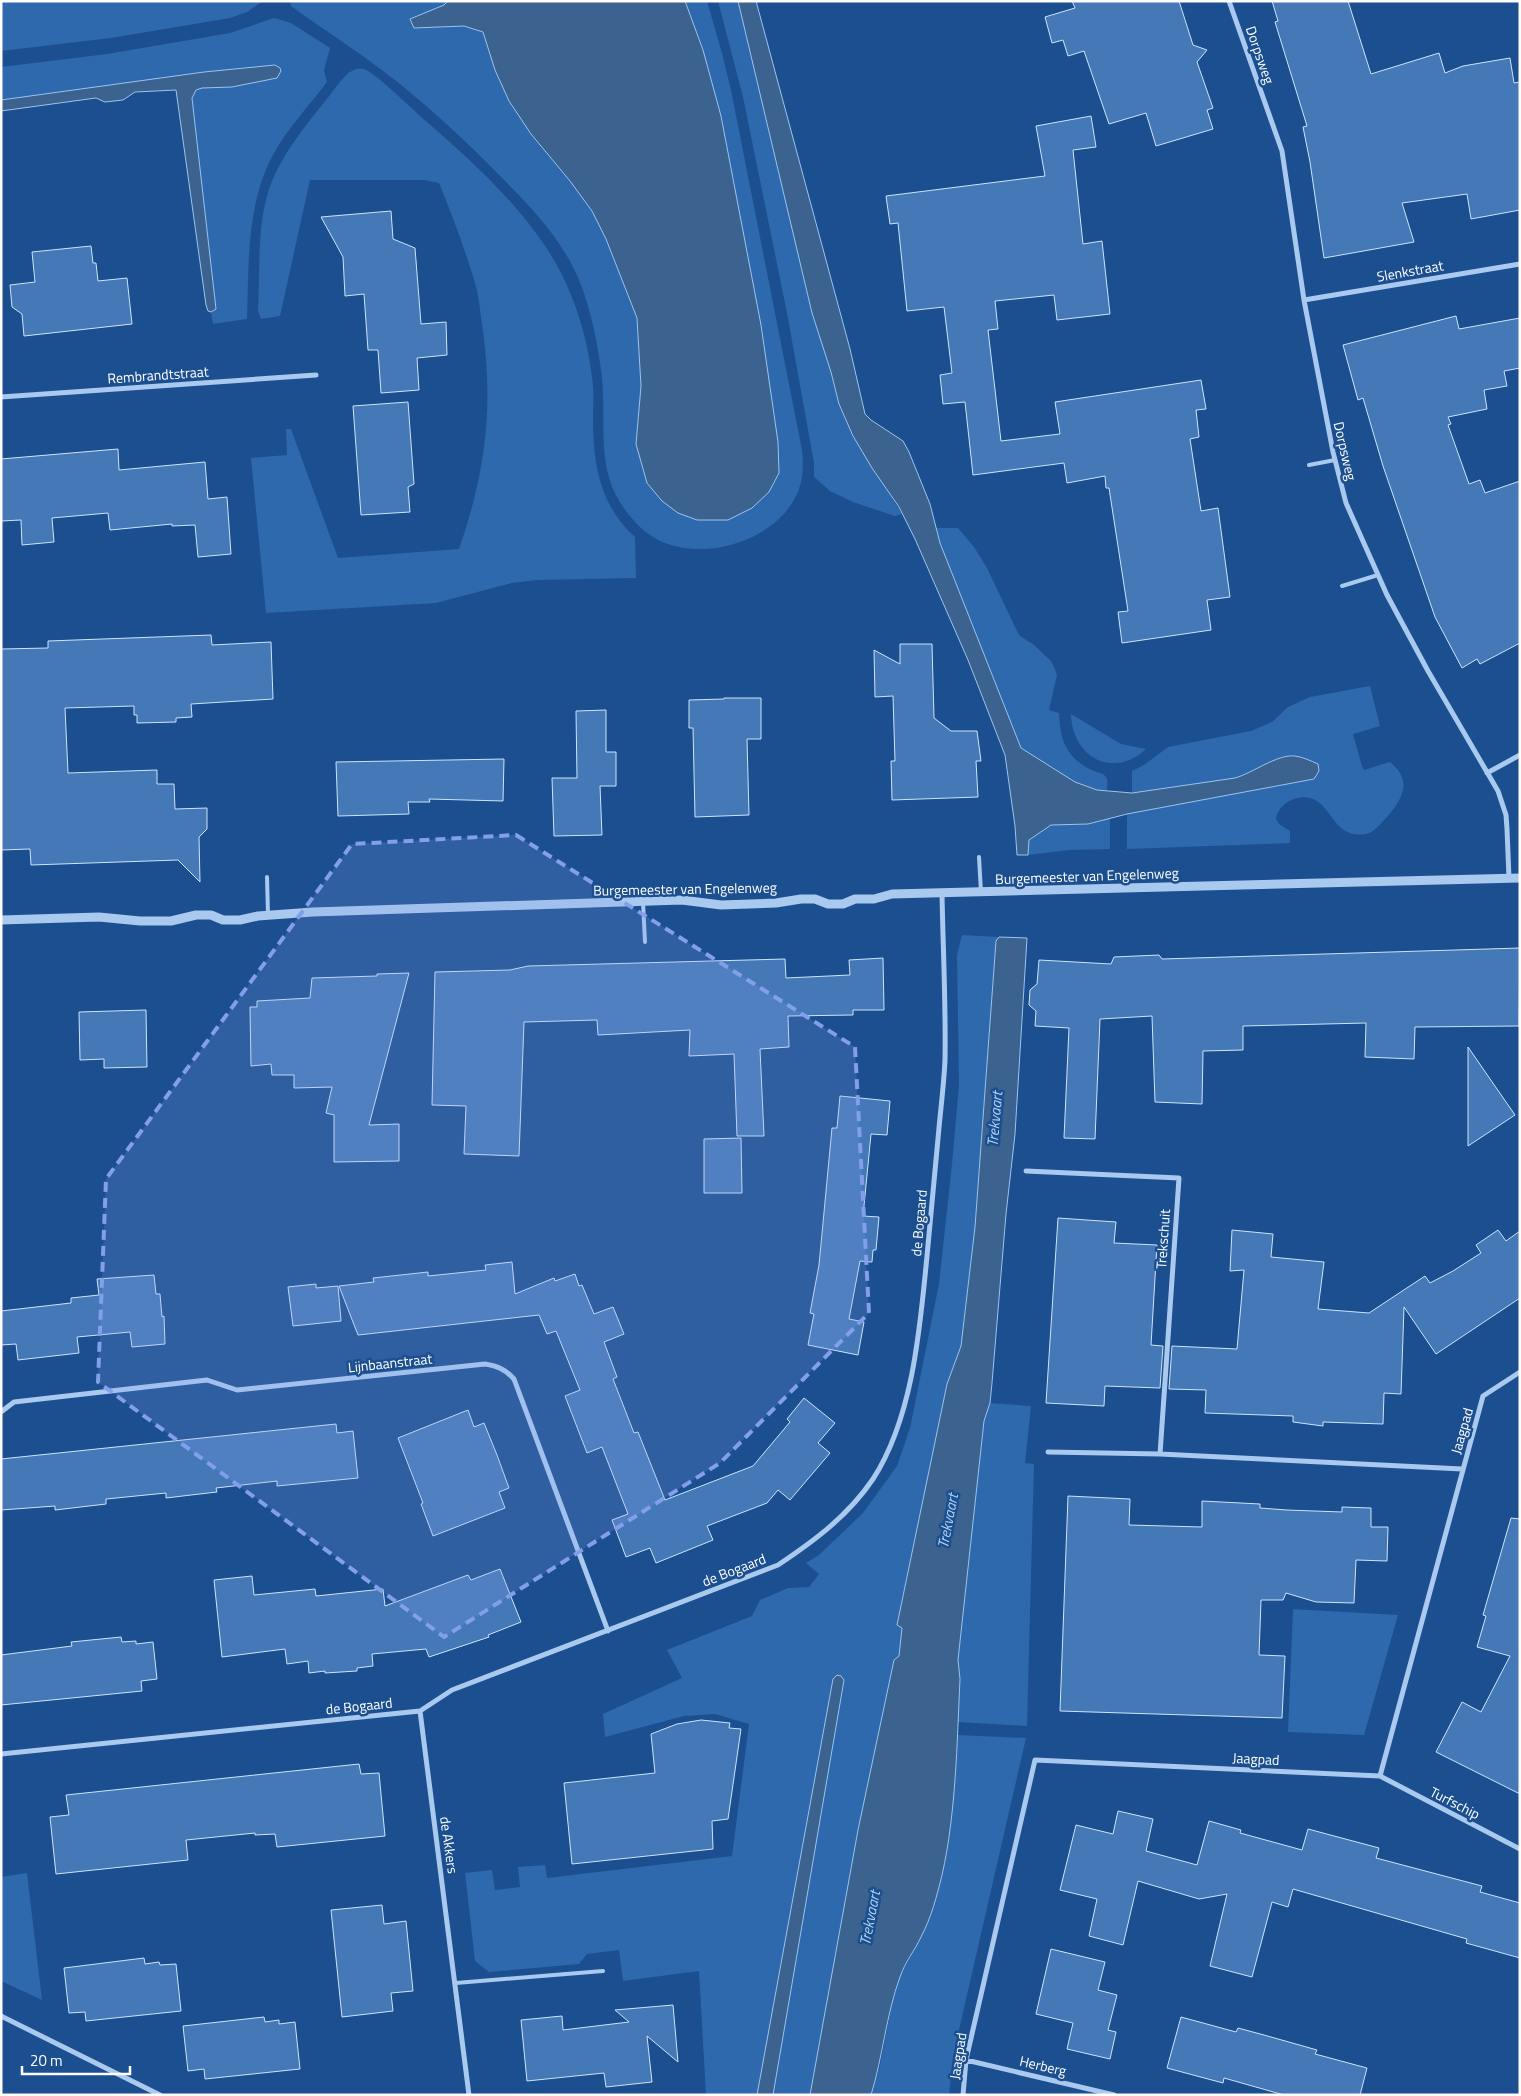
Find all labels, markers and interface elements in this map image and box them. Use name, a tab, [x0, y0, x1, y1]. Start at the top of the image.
street label: Dorpsweg	[1241, 23, 1280, 87]
street label: Slenkstraat	[1375, 254, 1445, 287]
street label: Rembrandtstraat	[107, 360, 209, 389]
street label: Dorpsweg	[1329, 419, 1362, 482]
street label: Burgemeester van Engelenweg	[995, 862, 1179, 889]
street label: Burgemeester van Engelenweg	[593, 876, 777, 901]
water label: Trekvaart	[981, 1088, 1009, 1147]
street label: de Bogaard	[905, 1189, 932, 1257]
street label: Trekschuit	[1150, 1208, 1175, 1270]
street label: Lijnbaanstraat	[347, 1348, 433, 1377]
street label: Jaagpad	[1445, 1405, 1478, 1456]
water label: Trekvaart	[931, 1489, 964, 1550]
street label: de Bogaard	[699, 1548, 769, 1591]
street label: de Bogaard	[325, 1692, 393, 1719]
street label: Jaagpad	[1232, 1747, 1280, 1770]
street label: Turfschip	[1427, 1781, 1484, 1824]
street label: de Akkers	[435, 1815, 464, 1875]
water label: Trekvaart	[853, 1886, 886, 1947]
street label: Jaagpad	[943, 2031, 972, 2081]
scale bar	[22, 2044, 130, 2076]
text: 20 m	[30, 2049, 63, 2072]
street label: Herberg	[1018, 2050, 1069, 2081]

